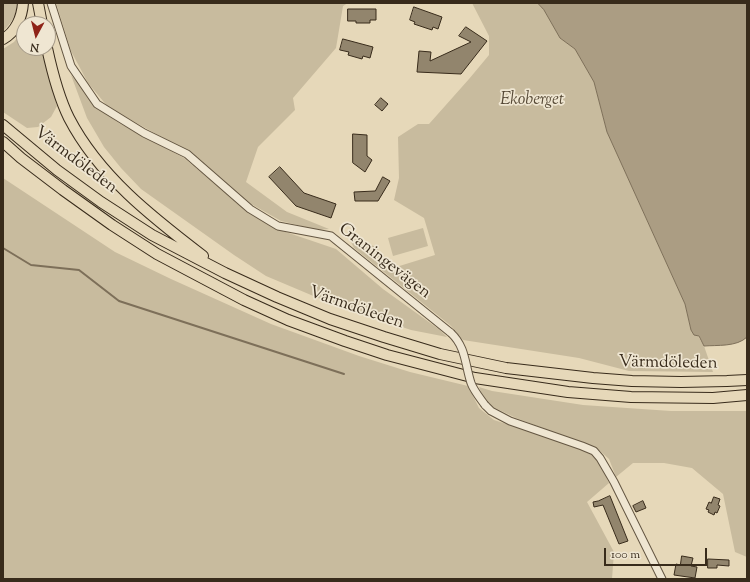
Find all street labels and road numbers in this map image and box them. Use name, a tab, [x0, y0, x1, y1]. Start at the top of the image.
street label: Värmdöleden	[29, 123, 121, 199]
street label: Graningevägen	[334, 220, 434, 304]
street label: Värmdöleden	[306, 283, 406, 335]
street label: Värmdöleden	[618, 353, 718, 375]

